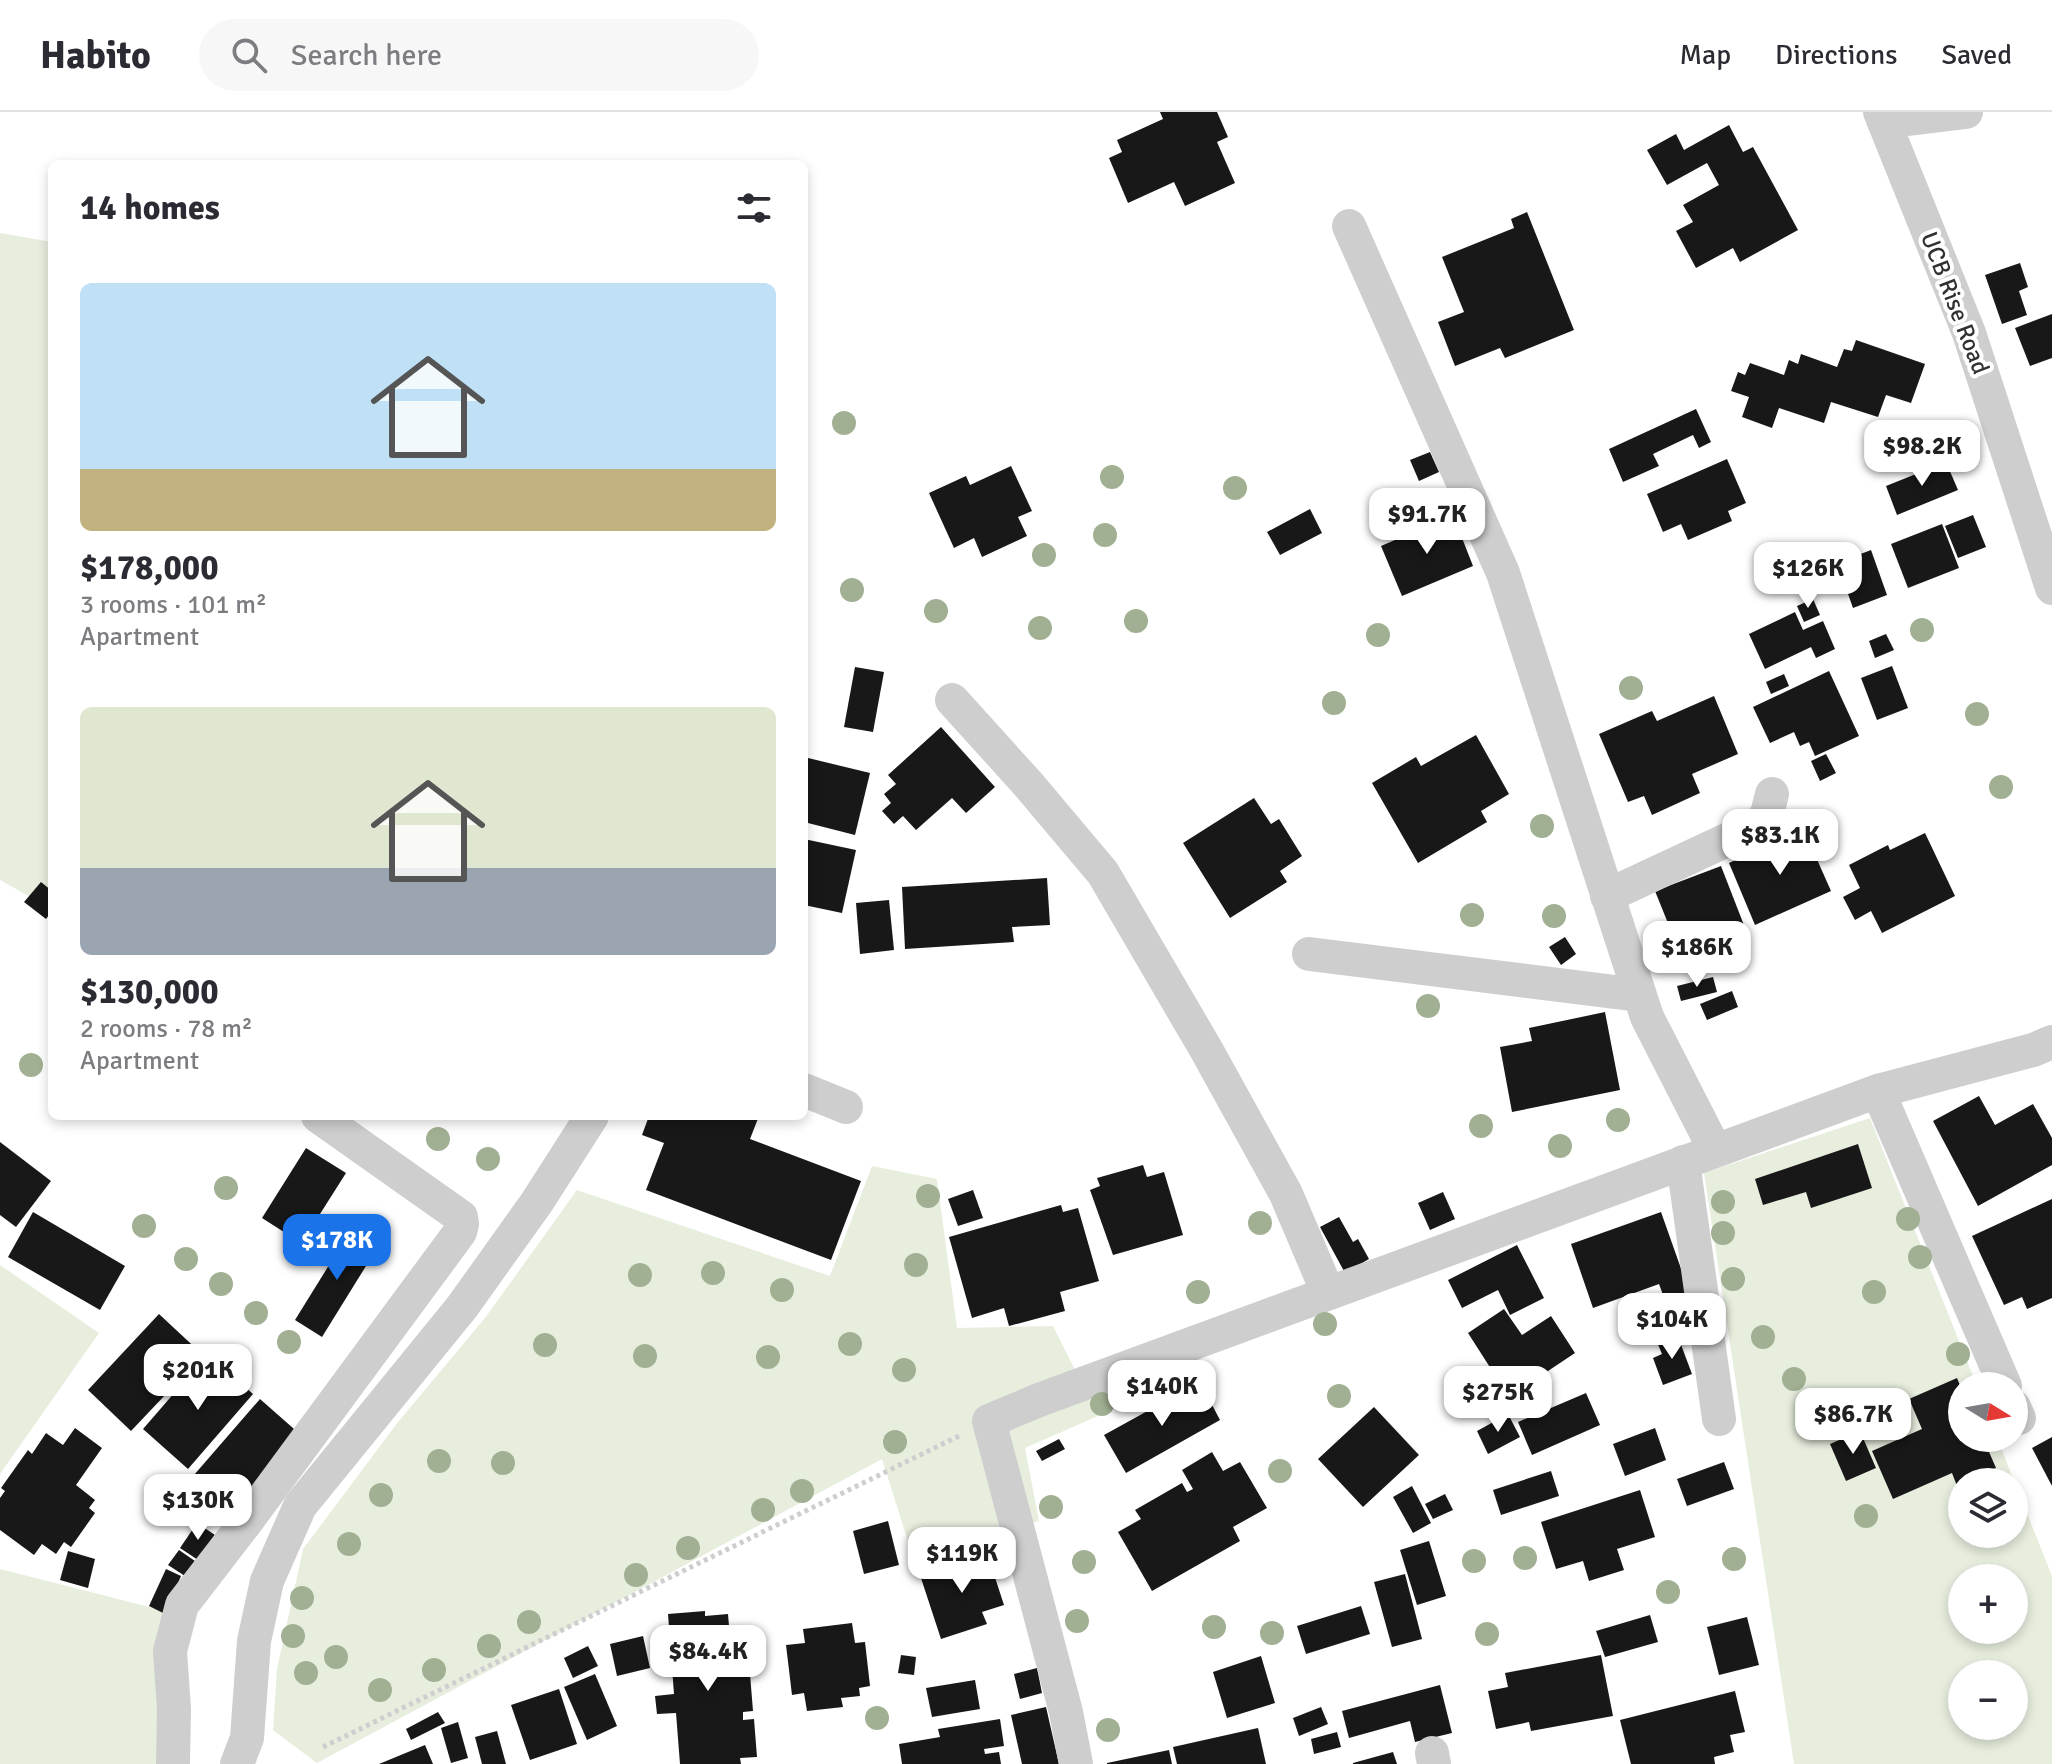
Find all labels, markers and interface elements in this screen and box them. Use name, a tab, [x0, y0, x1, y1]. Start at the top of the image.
search box	[199, 19, 759, 91]
text: Habito	[40, 32, 151, 79]
icon: search	[227, 33, 271, 77]
text: Search here	[291, 37, 442, 74]
text: Map	[1679, 38, 1731, 72]
text: Directions	[1775, 38, 1897, 72]
text: Saved	[1941, 38, 2012, 72]
icon: filters	[732, 186, 776, 230]
text: 14 homes	[80, 187, 220, 229]
street label: UCB Rise Road	[1914, 228, 1996, 378]
icon: home	[356, 335, 500, 479]
pin: $98.2K	[1857, 420, 1987, 488]
text: $98.2K	[1882, 430, 1962, 462]
pin: $91.7K	[1362, 488, 1492, 556]
text: $91.7K	[1387, 498, 1467, 530]
pin: $126K	[1752, 542, 1864, 610]
text: $178,000	[80, 547, 219, 589]
text: $126K	[1772, 552, 1844, 584]
text: 3 rooms · 101 m²	[80, 589, 267, 621]
text: Apartment	[80, 621, 199, 653]
icon: home	[356, 759, 500, 903]
pin: $83.1K	[1715, 809, 1845, 877]
text: $83.1K	[1740, 819, 1820, 851]
pin: $186K	[1641, 921, 1753, 989]
text: $186K	[1661, 931, 1733, 963]
text: $130,000	[80, 971, 219, 1013]
text: 2 rooms · 78 m²	[80, 1013, 253, 1045]
text: Apartment	[80, 1045, 199, 1077]
pin: $178K	[281, 1214, 393, 1282]
text: $178K	[301, 1224, 373, 1256]
pin: $104K	[1616, 1293, 1728, 1361]
text: $104K	[1636, 1303, 1708, 1335]
pin: $201K	[142, 1344, 254, 1412]
text: $201K	[162, 1354, 234, 1386]
pin: $140K	[1106, 1360, 1218, 1428]
pin: $275K	[1442, 1366, 1554, 1434]
text: $140K	[1126, 1370, 1198, 1402]
north arrow	[1948, 1372, 2028, 1452]
map controls	[1948, 1372, 2028, 1740]
text: $275K	[1462, 1376, 1534, 1408]
pin: $86.7K	[1788, 1388, 1918, 1456]
text: $86.7K	[1813, 1398, 1893, 1430]
button: layers	[1948, 1468, 2028, 1548]
pin: $130K	[142, 1474, 254, 1542]
text: $130K	[162, 1484, 234, 1516]
pin: $119K	[906, 1527, 1018, 1595]
text: $119K	[926, 1537, 998, 1569]
button: +	[1948, 1564, 2028, 1644]
pin: $84.4K	[643, 1625, 773, 1693]
text: $84.4K	[668, 1635, 748, 1667]
button: −	[1948, 1660, 2028, 1740]

